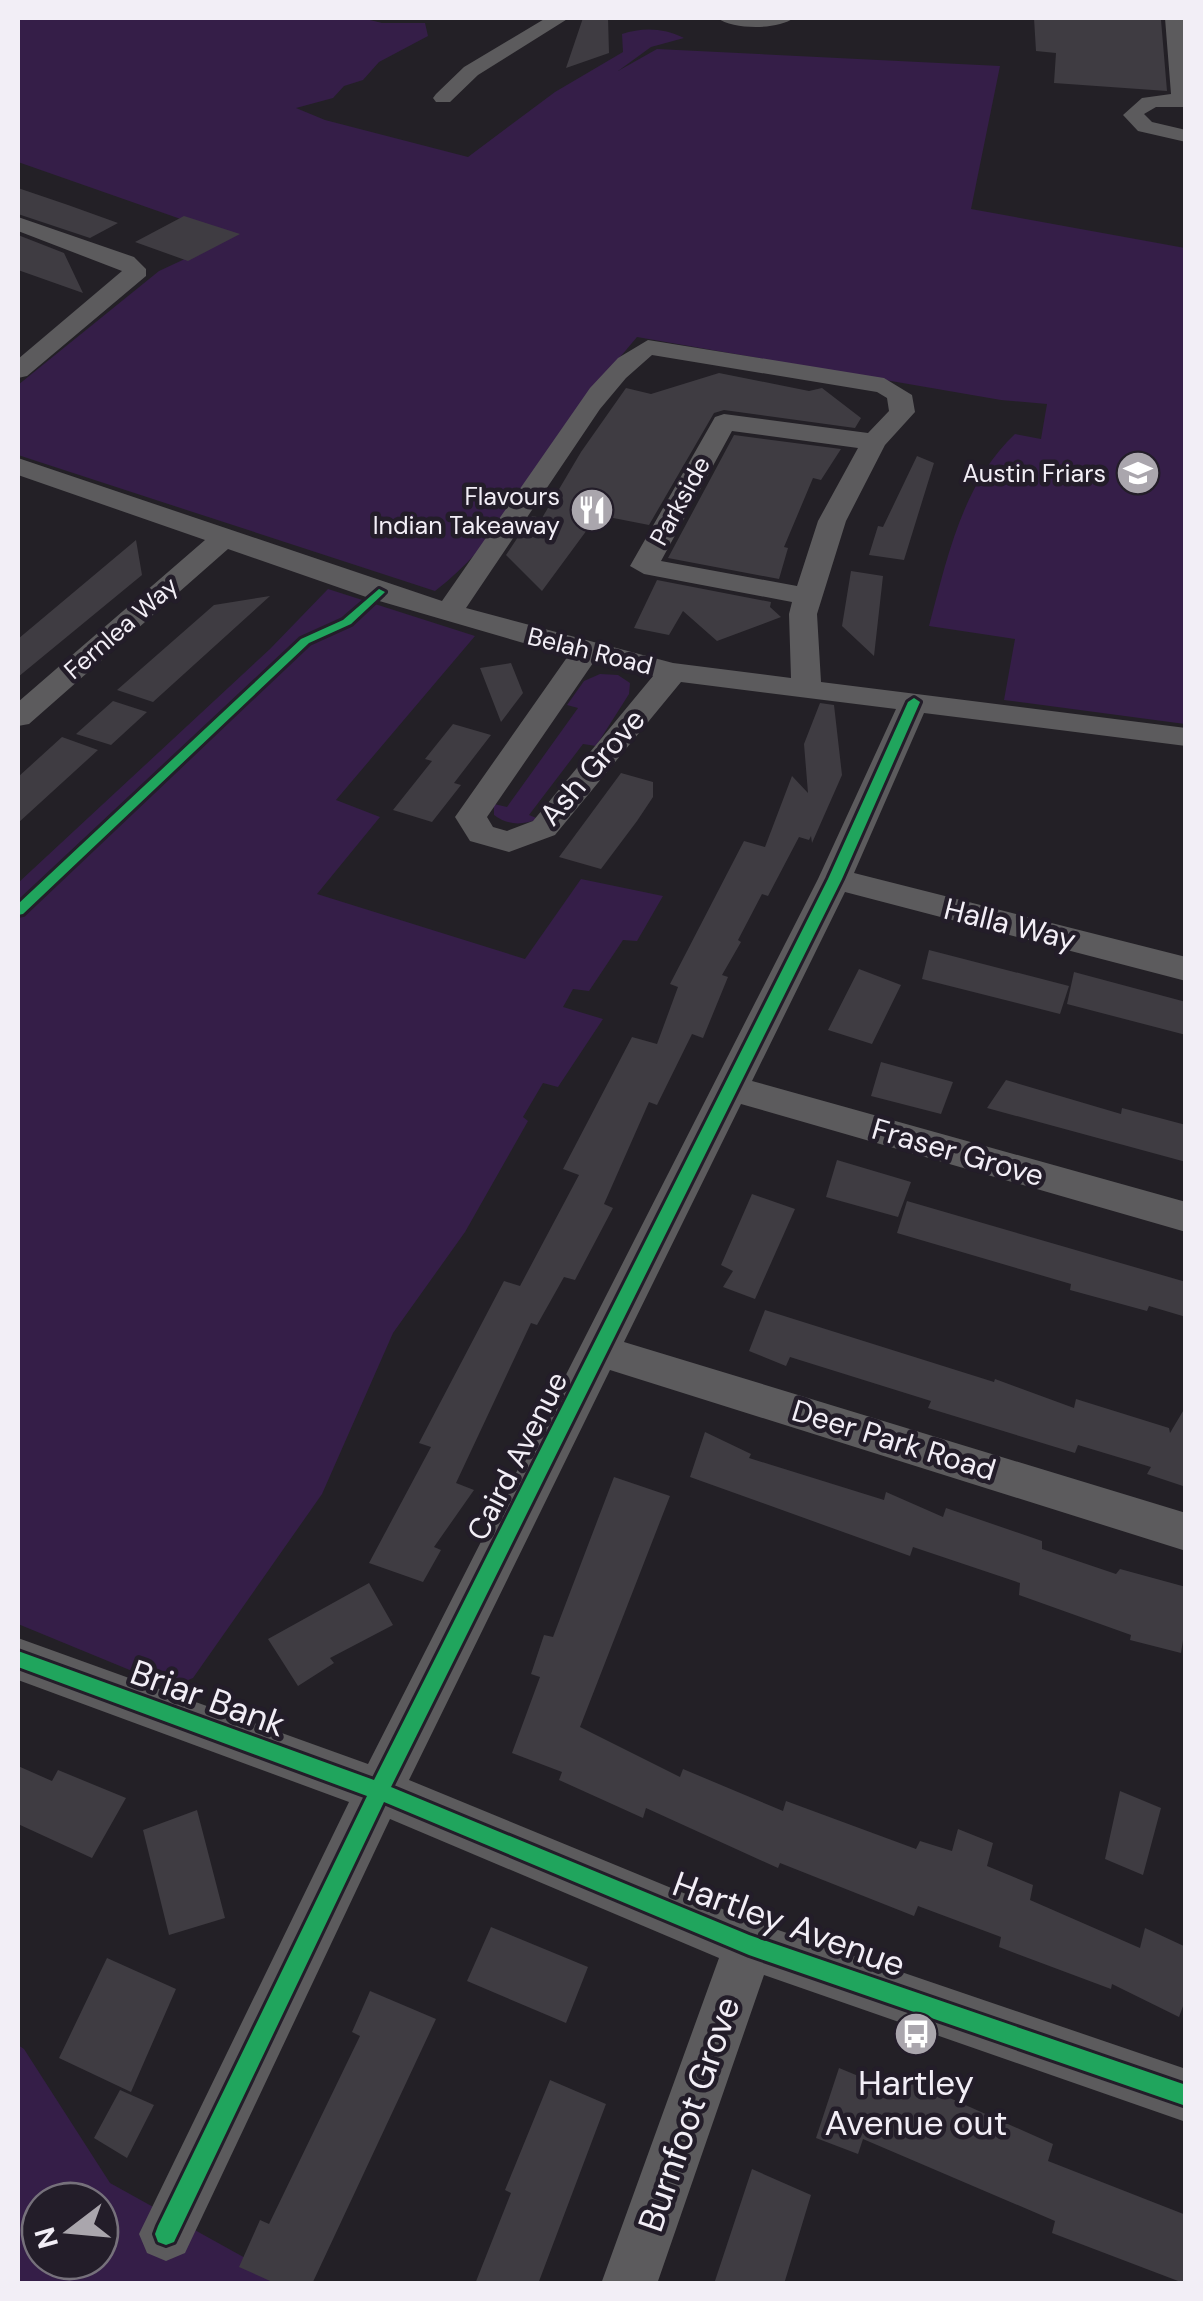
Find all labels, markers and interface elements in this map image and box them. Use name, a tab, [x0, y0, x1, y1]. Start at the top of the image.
school or university icon: Austin Friars	[1115, 450, 1161, 496]
street label: Parkside	[642, 451, 718, 551]
place label: Austin Friars	[963, 457, 1106, 490]
place label: Flavours Indian Takeaway	[373, 480, 560, 542]
restaurant icon: Flavours Indian Takeaway	[569, 487, 615, 533]
street label: Fernlea Way	[57, 569, 185, 687]
street label: Belah Road	[524, 620, 656, 682]
street label: Ash Grove	[530, 700, 654, 834]
street label: Halla Way	[940, 889, 1080, 959]
street label: Fraser Grove	[868, 1109, 1048, 1195]
street label: Caird Avenue	[458, 1365, 576, 1547]
street label: Deer Park Road	[787, 1391, 1001, 1489]
street label: Briar Bank	[124, 1649, 292, 1747]
street label: Hartley Avenue	[666, 1861, 912, 1987]
street label: Burnfoot Grove	[627, 1991, 751, 2237]
bus stop icon: Hartley Avenue out	[893, 2011, 939, 2057]
place label: Hartley Avenue out	[825, 2060, 1007, 2146]
north arrow	[20, 2181, 120, 2281]
text: N	[26, 2223, 67, 2253]

